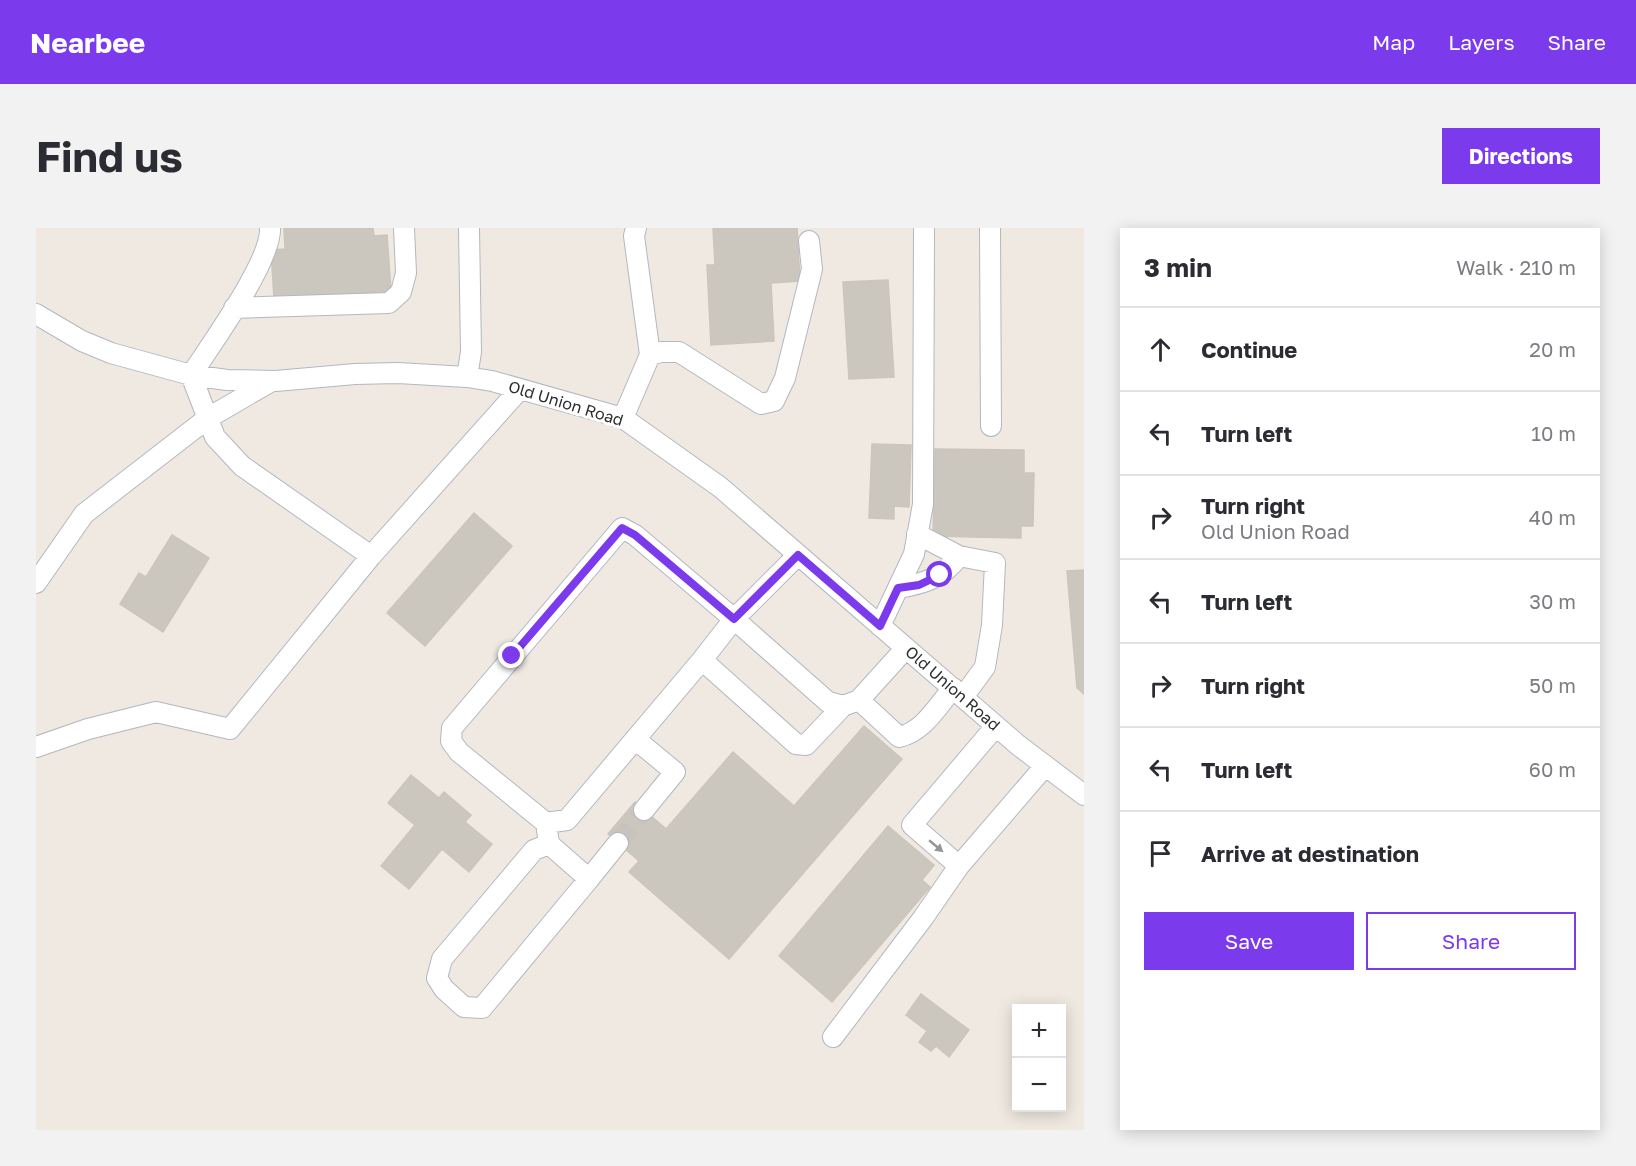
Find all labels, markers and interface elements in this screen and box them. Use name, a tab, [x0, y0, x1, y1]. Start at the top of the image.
text: Nearbee	[30, 26, 145, 59]
text: Map	[1372, 29, 1415, 55]
text: Layers	[1448, 29, 1515, 55]
text: Share	[1548, 29, 1606, 55]
button: Directions	[1442, 128, 1600, 184]
text: Find us	[36, 131, 183, 181]
text: 3 min	[1144, 252, 1212, 283]
text: Walk · 210 m	[1456, 255, 1576, 279]
icon: ahead	[1144, 333, 1177, 366]
text: Continue	[1201, 336, 1297, 363]
text: 20 m	[1529, 337, 1576, 361]
street label: Old Union Road	[506, 376, 626, 430]
icon: left	[1144, 417, 1177, 450]
text: Turn left	[1201, 420, 1292, 447]
text: 10 m	[1531, 421, 1576, 445]
text: Turn right	[1201, 492, 1305, 519]
icon: right	[1144, 501, 1177, 534]
text: 40 m	[1529, 505, 1576, 529]
text: Old Union Road	[1201, 519, 1350, 543]
route start	[926, 561, 952, 587]
icon: left	[1144, 585, 1177, 618]
text: Turn left	[1201, 588, 1292, 615]
text: 30 m	[1529, 589, 1576, 613]
street label: Old Union Road	[901, 641, 1005, 735]
route end	[498, 642, 524, 668]
icon: right	[1144, 669, 1177, 702]
text: Turn right	[1201, 672, 1305, 699]
text: 50 m	[1529, 673, 1576, 697]
icon: left	[1144, 753, 1177, 786]
text: Turn left	[1201, 756, 1292, 783]
text: 60 m	[1529, 757, 1576, 781]
icon: arrive	[1144, 837, 1177, 870]
one-way arrow	[928, 839, 944, 852]
text: Arrive at destination	[1201, 840, 1419, 867]
button: Save	[1144, 912, 1354, 970]
button: Share	[1366, 912, 1576, 970]
map controls	[1012, 1004, 1066, 1112]
button: +	[1012, 1004, 1066, 1058]
button: −	[1012, 1058, 1066, 1112]

